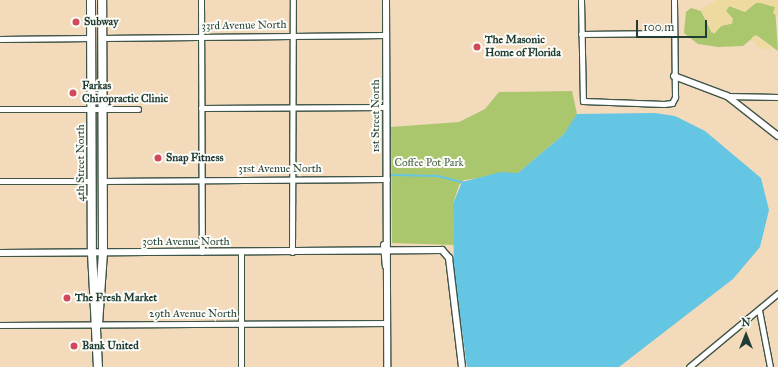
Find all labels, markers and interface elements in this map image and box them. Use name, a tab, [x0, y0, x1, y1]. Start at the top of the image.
scale bar	[638, 12, 709, 38]
place label: Subway	[84, 15, 118, 29]
marker: Subway	[71, 17, 81, 27]
street label: 33rd Avenue North	[201, 19, 287, 33]
text: 100 m	[643, 20, 674, 34]
place label: The Masonic Home of Florida	[485, 34, 561, 60]
marker: The Masonic Home of Florida	[472, 42, 482, 52]
street label: 1st Street North	[369, 79, 383, 153]
place label: Farkas Chiropractic Clinic	[82, 80, 168, 106]
marker: Farkas Chiropractic Clinic	[67, 87, 79, 99]
street label: 4th Street North	[74, 124, 88, 202]
place label: Snap Fitness	[166, 151, 223, 165]
marker: Snap Fitness	[153, 153, 163, 163]
park label: Coffee Pot Park	[394, 156, 464, 170]
street label: 31st Avenue North	[238, 162, 322, 176]
street label: 30th Avenue North	[142, 235, 230, 249]
place label: The Fresh Market	[75, 291, 157, 305]
marker: The Fresh Market	[62, 293, 72, 303]
street label: 29th Avenue North	[149, 307, 237, 321]
north arrow	[726, 315, 766, 355]
text: N	[741, 316, 751, 329]
place label: Bank United	[82, 339, 139, 353]
marker: Bank United	[69, 341, 79, 351]

